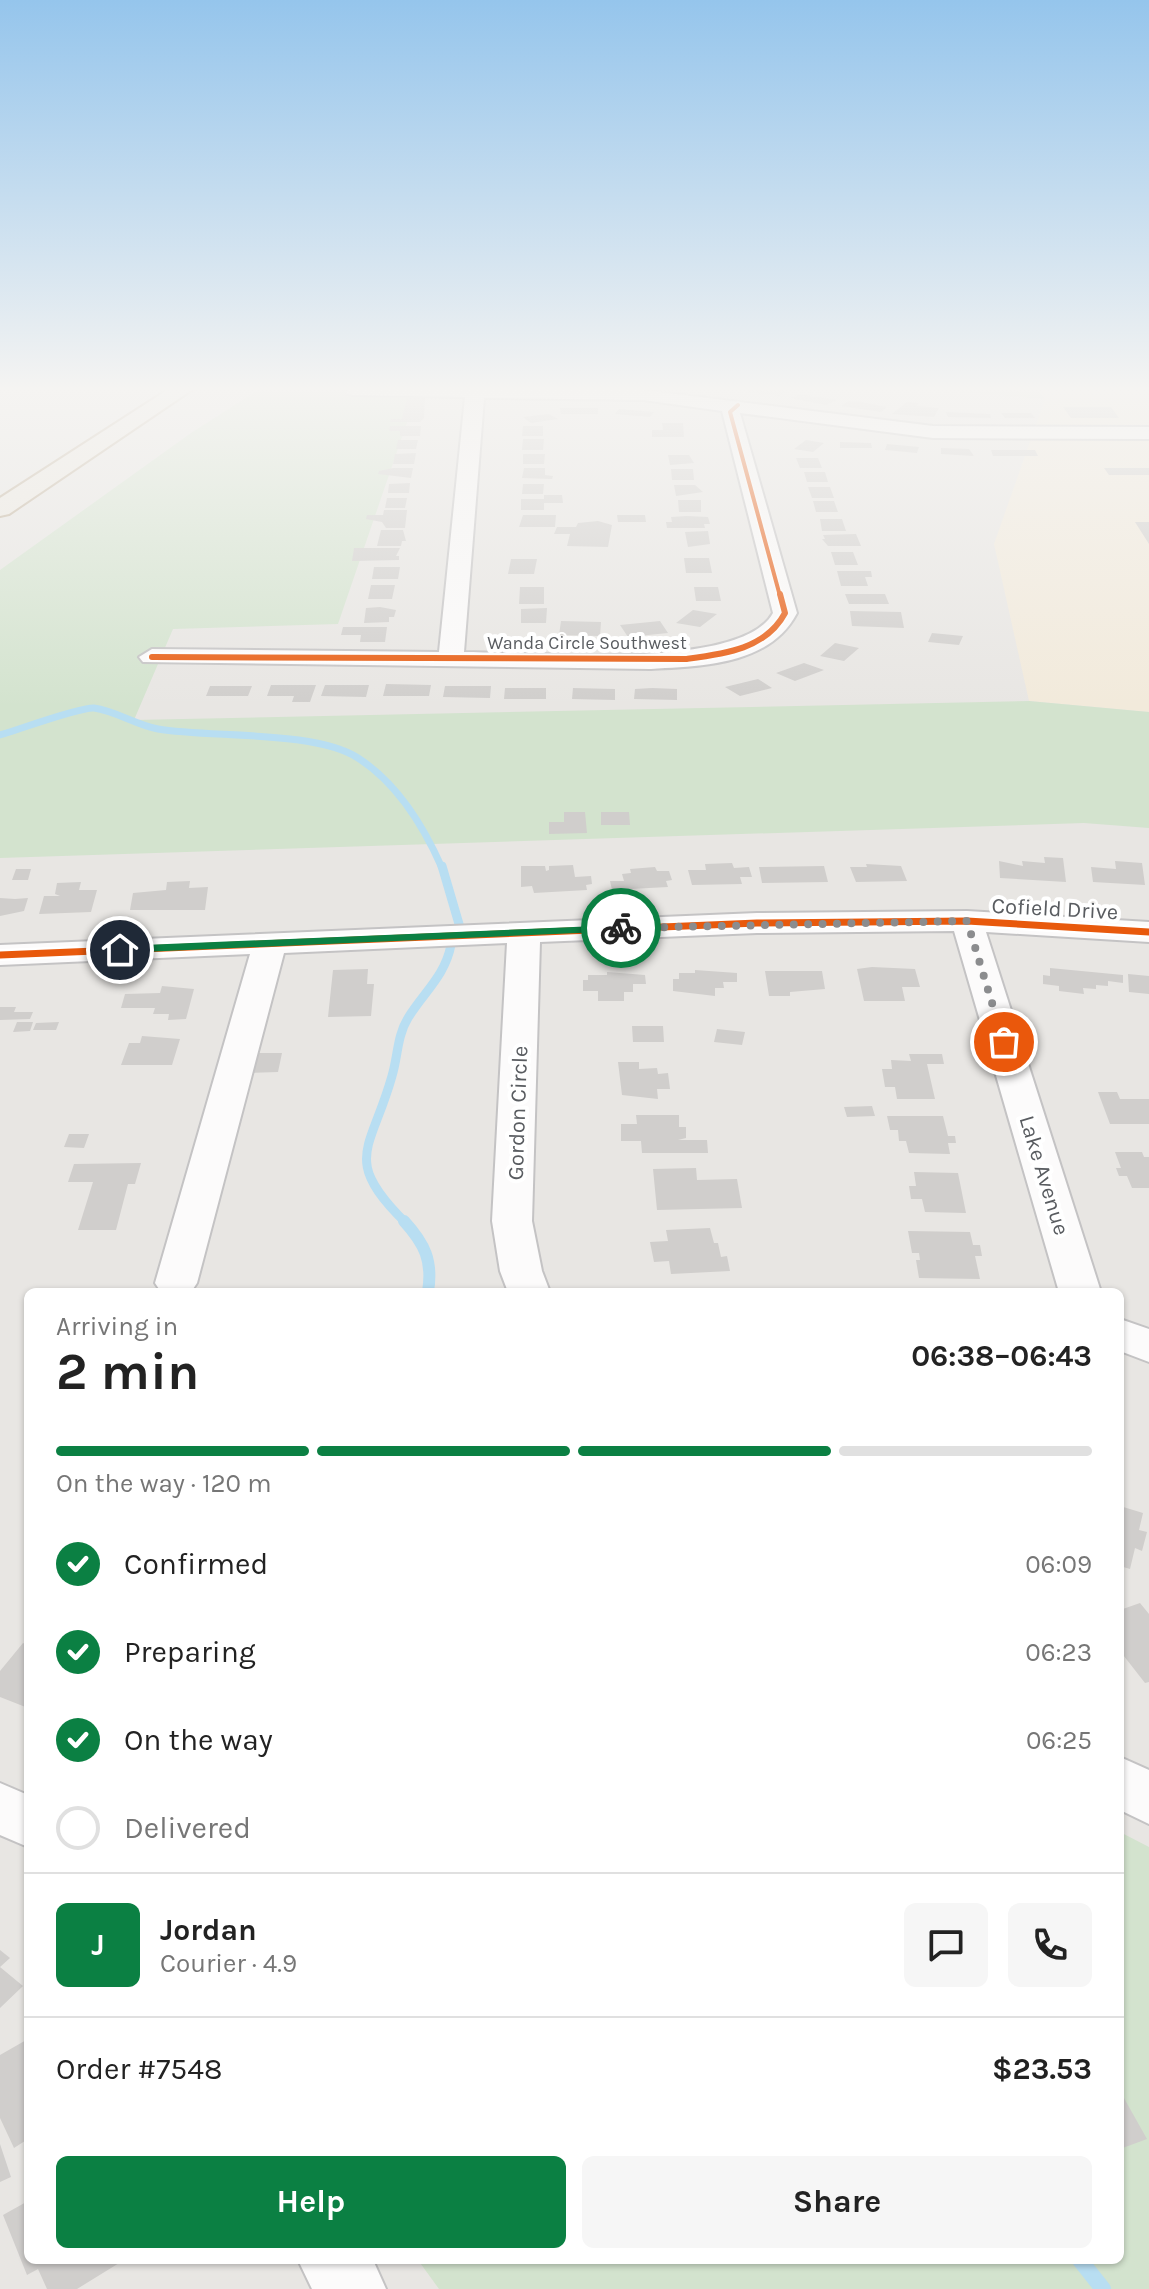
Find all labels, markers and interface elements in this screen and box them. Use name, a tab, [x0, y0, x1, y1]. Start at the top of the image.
street label: Wanda Circle Southwest	[487, 632, 687, 654]
courier	[581, 888, 661, 968]
street label: Cofield Drive	[991, 893, 1119, 925]
icon: bike	[599, 906, 643, 950]
pin	[86, 916, 154, 984]
icon: home	[98, 928, 142, 972]
pin	[970, 1008, 1038, 1076]
icon: bag	[982, 1020, 1026, 1064]
street label: Gordon Circle	[503, 1045, 533, 1181]
street label: Lake Avenue	[1014, 1112, 1075, 1238]
text: Arriving in	[56, 1311, 178, 1342]
text: 06:38–06:43	[911, 1338, 1092, 1374]
text: 2 min	[56, 1341, 199, 1402]
text: On the way · 120 m	[56, 1468, 271, 1499]
icon: check	[56, 1542, 100, 1586]
text: Confirmed	[124, 1546, 268, 1582]
text: 06:09	[1025, 1549, 1092, 1580]
icon: check	[56, 1630, 100, 1674]
text: Preparing	[124, 1634, 256, 1670]
text: 06:23	[1025, 1637, 1092, 1668]
icon: check	[56, 1718, 100, 1762]
text: On the way	[124, 1722, 273, 1758]
text: 06:25	[1026, 1725, 1092, 1756]
text: Delivered	[124, 1810, 251, 1846]
button: chat	[904, 1903, 988, 1987]
button: phone	[1008, 1903, 1092, 1987]
text: Jordan	[160, 1912, 257, 1948]
text: J	[91, 1927, 105, 1963]
text: Courier · 4.9	[160, 1948, 297, 1979]
text: Order #7548	[56, 2051, 222, 2087]
text: $23.53	[992, 2051, 1092, 2087]
button: Help	[56, 2156, 566, 2248]
button: Share	[582, 2156, 1092, 2248]

